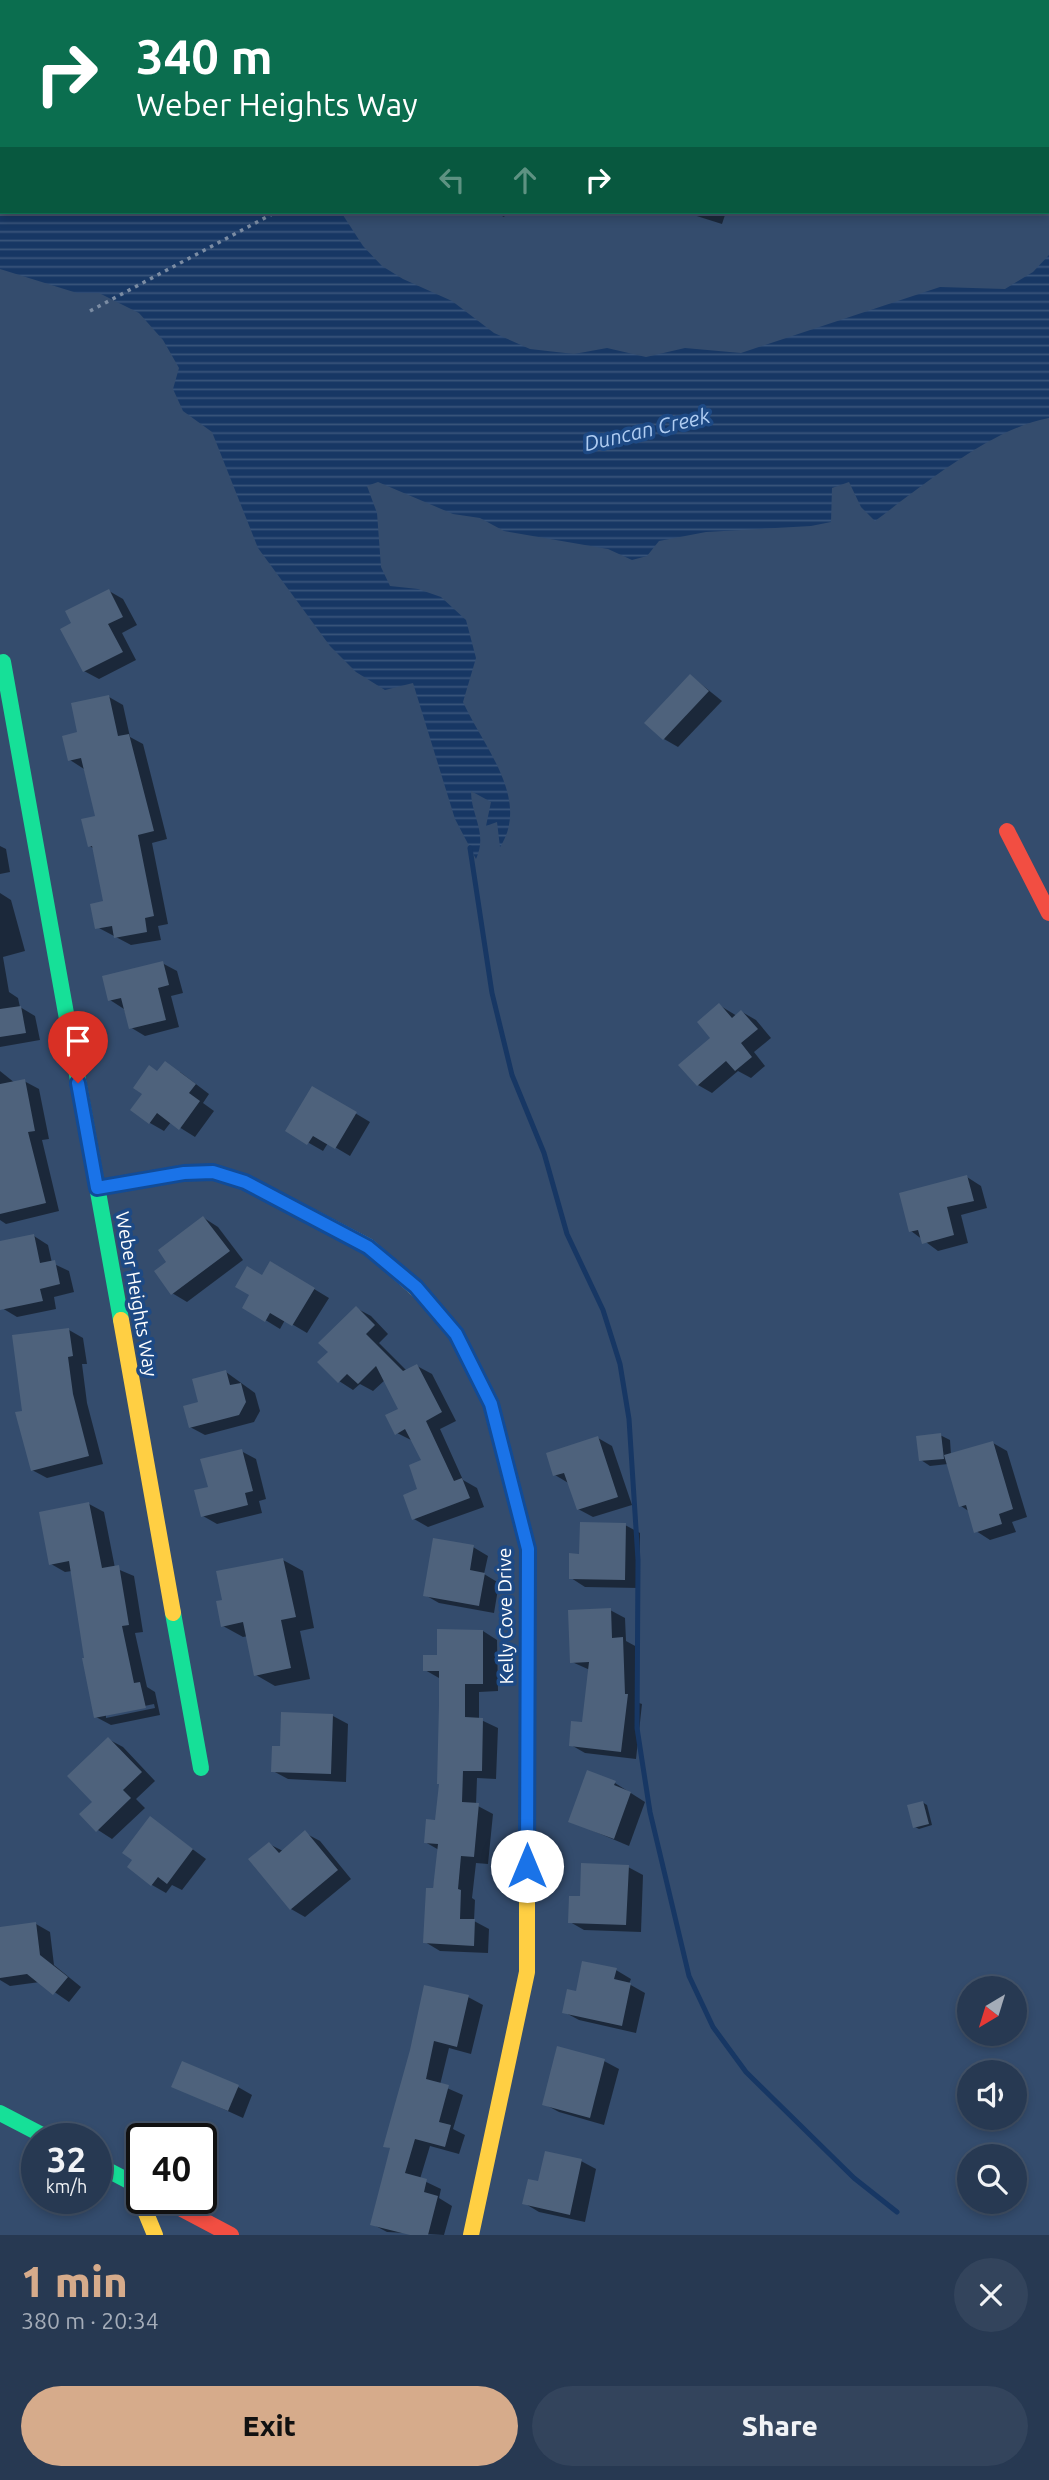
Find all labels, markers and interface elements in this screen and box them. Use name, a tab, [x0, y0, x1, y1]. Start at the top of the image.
icon: right	[21, 28, 112, 119]
text: 340 m	[136, 28, 273, 83]
text: Weber Heights Way	[136, 86, 418, 122]
icon: left	[433, 161, 471, 199]
icon: ahead	[506, 161, 544, 199]
icon: right	[579, 161, 617, 199]
water label: Duncan Creek	[581, 403, 712, 455]
pin	[48, 1011, 108, 1083]
icon: arrive	[59, 1022, 97, 1060]
street label: Weber Heights Way	[112, 1210, 162, 1378]
street label: Kelly Cove Drive	[493, 1547, 517, 1685]
position arrow	[490, 1829, 564, 1903]
north arrow	[957, 1976, 1027, 2046]
map controls	[957, 1976, 1027, 2214]
button: sound	[957, 2060, 1027, 2130]
speed limit sign: 40	[126, 2123, 217, 2214]
text: 32	[47, 2139, 86, 2179]
button: search	[957, 2144, 1027, 2214]
text: km/h	[46, 2176, 87, 2196]
text: 1 min	[21, 2258, 128, 2305]
button: close	[954, 2258, 1028, 2332]
text: 380 m · 20:34	[21, 2308, 159, 2333]
button: Exit	[21, 2386, 518, 2466]
button: Share	[532, 2386, 1028, 2466]

